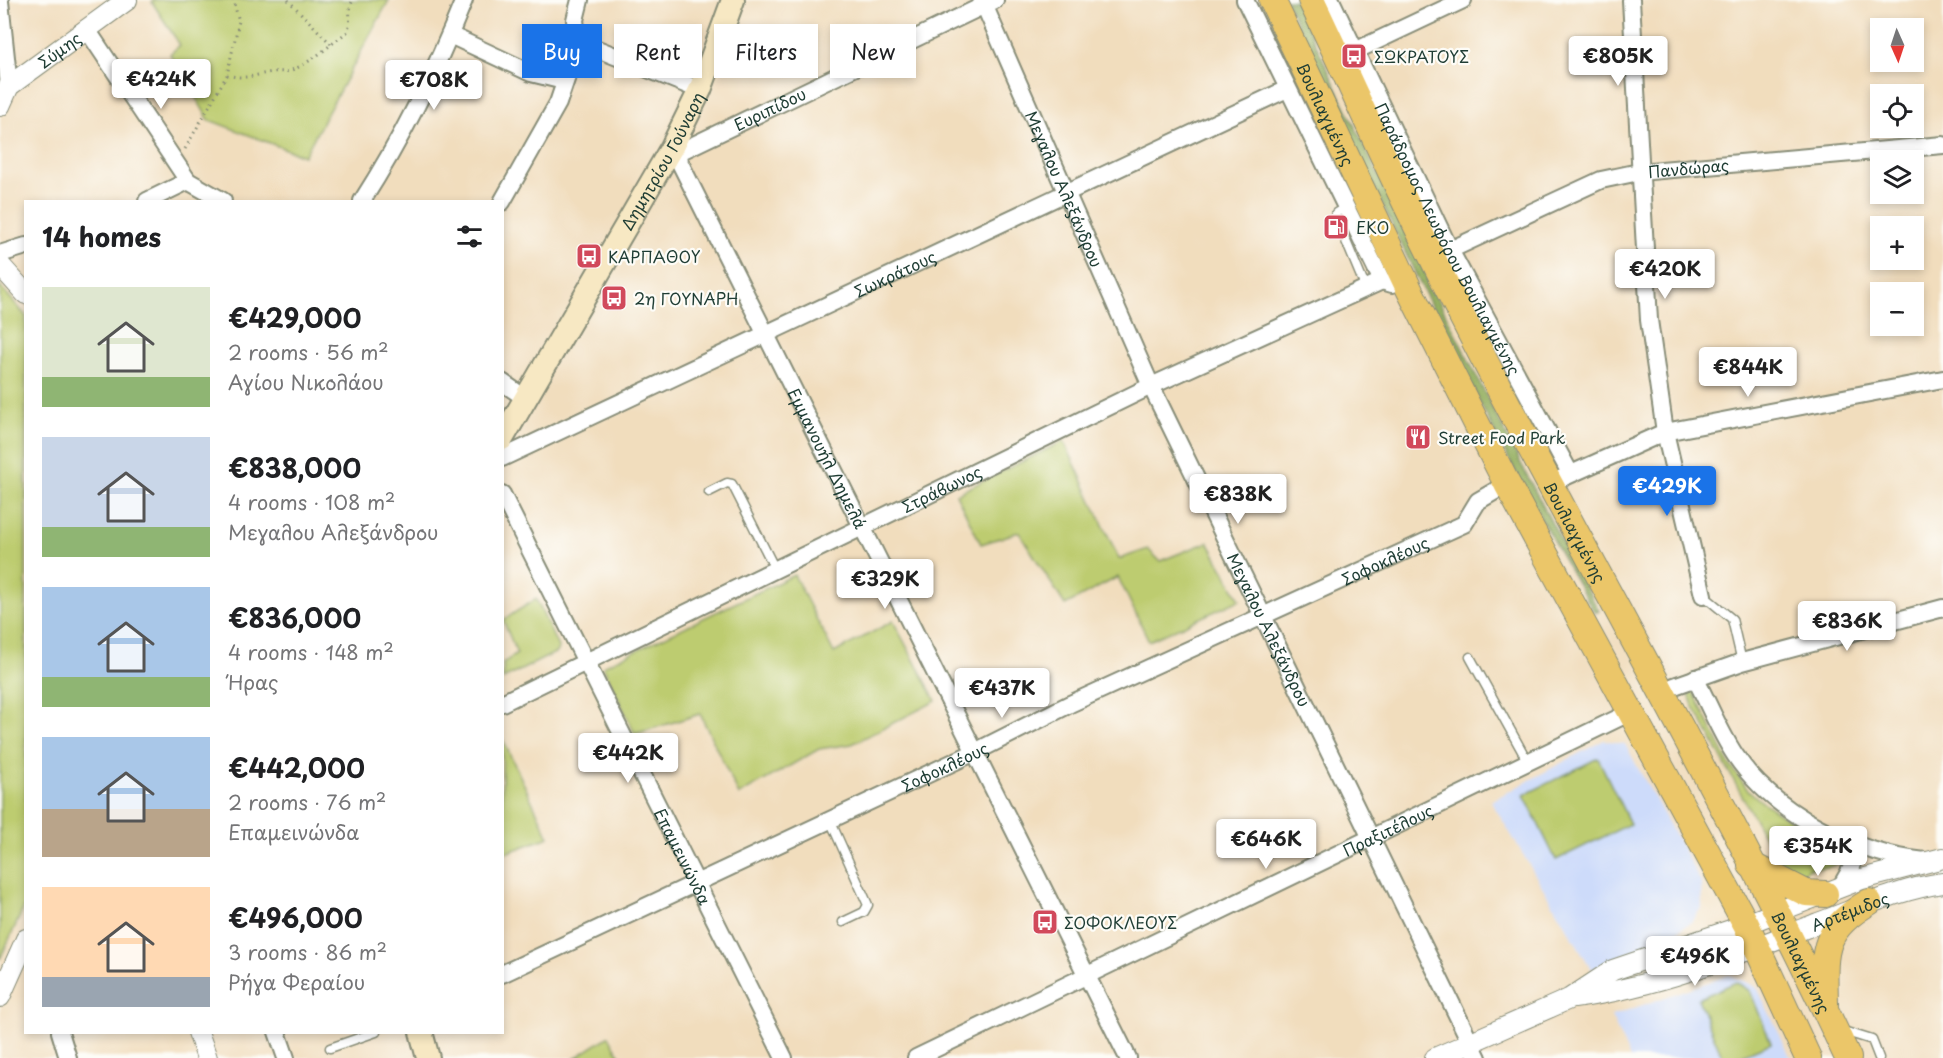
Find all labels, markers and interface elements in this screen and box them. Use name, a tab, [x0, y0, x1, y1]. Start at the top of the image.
north arrow	[1870, 18, 1924, 72]
map controls	[1870, 18, 1924, 336]
chip: Buy	[522, 24, 602, 78]
chip: Rent	[614, 24, 702, 78]
chip: Filters	[714, 24, 818, 78]
chip: New	[830, 24, 916, 78]
street label: Σύμης	[33, 26, 86, 73]
pin: €805K	[1576, 36, 1660, 87]
text: €805K	[1583, 40, 1653, 70]
bus stop icon: ΣΩΚΡΑΤΟΥΣ	[1339, 41, 1369, 71]
place label: ΣΩΚΡΑΤΟΥΣ	[1374, 44, 1469, 68]
street label: Βουλιαγμένης	[1291, 58, 1361, 170]
pin: €424K	[119, 59, 203, 110]
pin: €708K	[392, 60, 476, 111]
text: €424K	[126, 63, 196, 93]
text: €708K	[399, 64, 469, 94]
street label: Ευριπίδου	[730, 81, 810, 136]
button: locate	[1870, 84, 1924, 138]
street label: Δημητρίου Γούναρη	[614, 88, 709, 234]
street label: Παράδρομος Λεωφόρου Βουλιαγμένης	[1370, 99, 1527, 379]
street label: Μεγαλου Αλεξάνδρου	[1020, 107, 1109, 271]
button: layers	[1870, 150, 1924, 204]
street label: Πανδώρας	[1647, 152, 1730, 183]
fuel station icon: EKO	[1321, 212, 1351, 242]
place label: EKO	[1356, 215, 1389, 239]
button: +	[1870, 216, 1924, 270]
text: 14 homes	[42, 217, 161, 256]
icon: filters	[453, 220, 486, 253]
bus stop icon: ΚΑΡΠΑΘΟΥ	[574, 241, 604, 271]
place label: ΚΑΡΠΑΘΟΥ	[608, 244, 701, 268]
street label: Σωκράτους	[850, 244, 940, 303]
pin: €420K	[1623, 249, 1707, 300]
text: €420K	[1629, 253, 1701, 283]
button: −	[1870, 282, 1924, 336]
bus stop icon: 2η ΓΟΥΝΑΡΗ	[599, 283, 629, 313]
place label: 2η ΓΟΥΝΑΡΗ	[634, 286, 739, 310]
text: €429,000	[228, 298, 361, 337]
icon: home	[90, 311, 162, 383]
text: 2 rooms · 56 m²	[228, 337, 389, 367]
pin: €844K	[1706, 347, 1790, 398]
text: €844K	[1713, 351, 1783, 381]
text: Αγίου Νικολάου	[228, 367, 384, 397]
street label: Εμμανουήλ Δημελά	[782, 384, 873, 533]
restaurant icon: Street Food Park	[1403, 422, 1433, 452]
place label: Street Food Park	[1438, 425, 1566, 449]
text: €838,000	[228, 448, 361, 487]
street label: Στράβωνος	[897, 459, 985, 518]
icon: home	[90, 461, 162, 533]
pin: €429K	[1625, 466, 1709, 517]
text: €429K	[1632, 470, 1702, 500]
pin: €838K	[1196, 474, 1280, 525]
street label: Βουλιαγμένης	[1538, 477, 1613, 587]
text: €838K	[1204, 478, 1272, 508]
text: 4 rooms · 108 m²	[228, 487, 395, 517]
text: Μεγαλου Αλεξάνδρου	[228, 517, 438, 547]
street label: Σοφοκλέους	[1337, 530, 1432, 591]
street label: Μεγαλου Αλεξάνδρου	[1222, 548, 1317, 710]
pin: €329K	[843, 559, 927, 610]
text: €329K	[851, 563, 919, 593]
text: €836,000	[228, 598, 361, 637]
pin: €836K	[1805, 601, 1889, 652]
text: €836K	[1812, 605, 1882, 635]
icon: home	[90, 611, 162, 683]
text: 4 rooms · 148 m²	[228, 637, 394, 667]
text: Ήρας	[228, 667, 278, 697]
pin: €437K	[960, 668, 1044, 719]
text: €437K	[969, 672, 1035, 702]
pin: €442K	[586, 733, 670, 784]
street label: Σοφοκλέους	[897, 735, 992, 797]
text: €442K	[592, 737, 664, 767]
text: €442,000	[228, 748, 365, 787]
icon: home	[90, 761, 162, 833]
text: 2 rooms · 76 m²	[228, 787, 386, 817]
street label: Πραξιτέλους	[1338, 798, 1437, 862]
street label: Επαμεινώνδα	[649, 804, 718, 909]
text: Επαμεινώνδα	[228, 817, 359, 847]
pin: €646K	[1224, 819, 1308, 870]
text: €646K	[1230, 823, 1302, 853]
pin: €354K	[1776, 826, 1860, 877]
text: €354K	[1783, 830, 1853, 860]
street label: Αρτέμιδος	[1807, 885, 1892, 937]
text: €496,000	[228, 898, 363, 937]
street label: Βουλιαγμένης	[1766, 906, 1837, 1017]
bus stop icon: ΣΟΦΟΚΛΕΟΥΣ	[1030, 907, 1060, 937]
place label: ΣΟΦΟΚΛΕΟΥΣ	[1064, 910, 1177, 934]
icon: home	[90, 911, 162, 983]
pin: €496K	[1653, 936, 1737, 987]
text: 3 rooms · 86 m²	[228, 937, 387, 967]
text: €496K	[1660, 940, 1730, 970]
text: Ρήγα Φεραίου	[228, 967, 365, 997]

